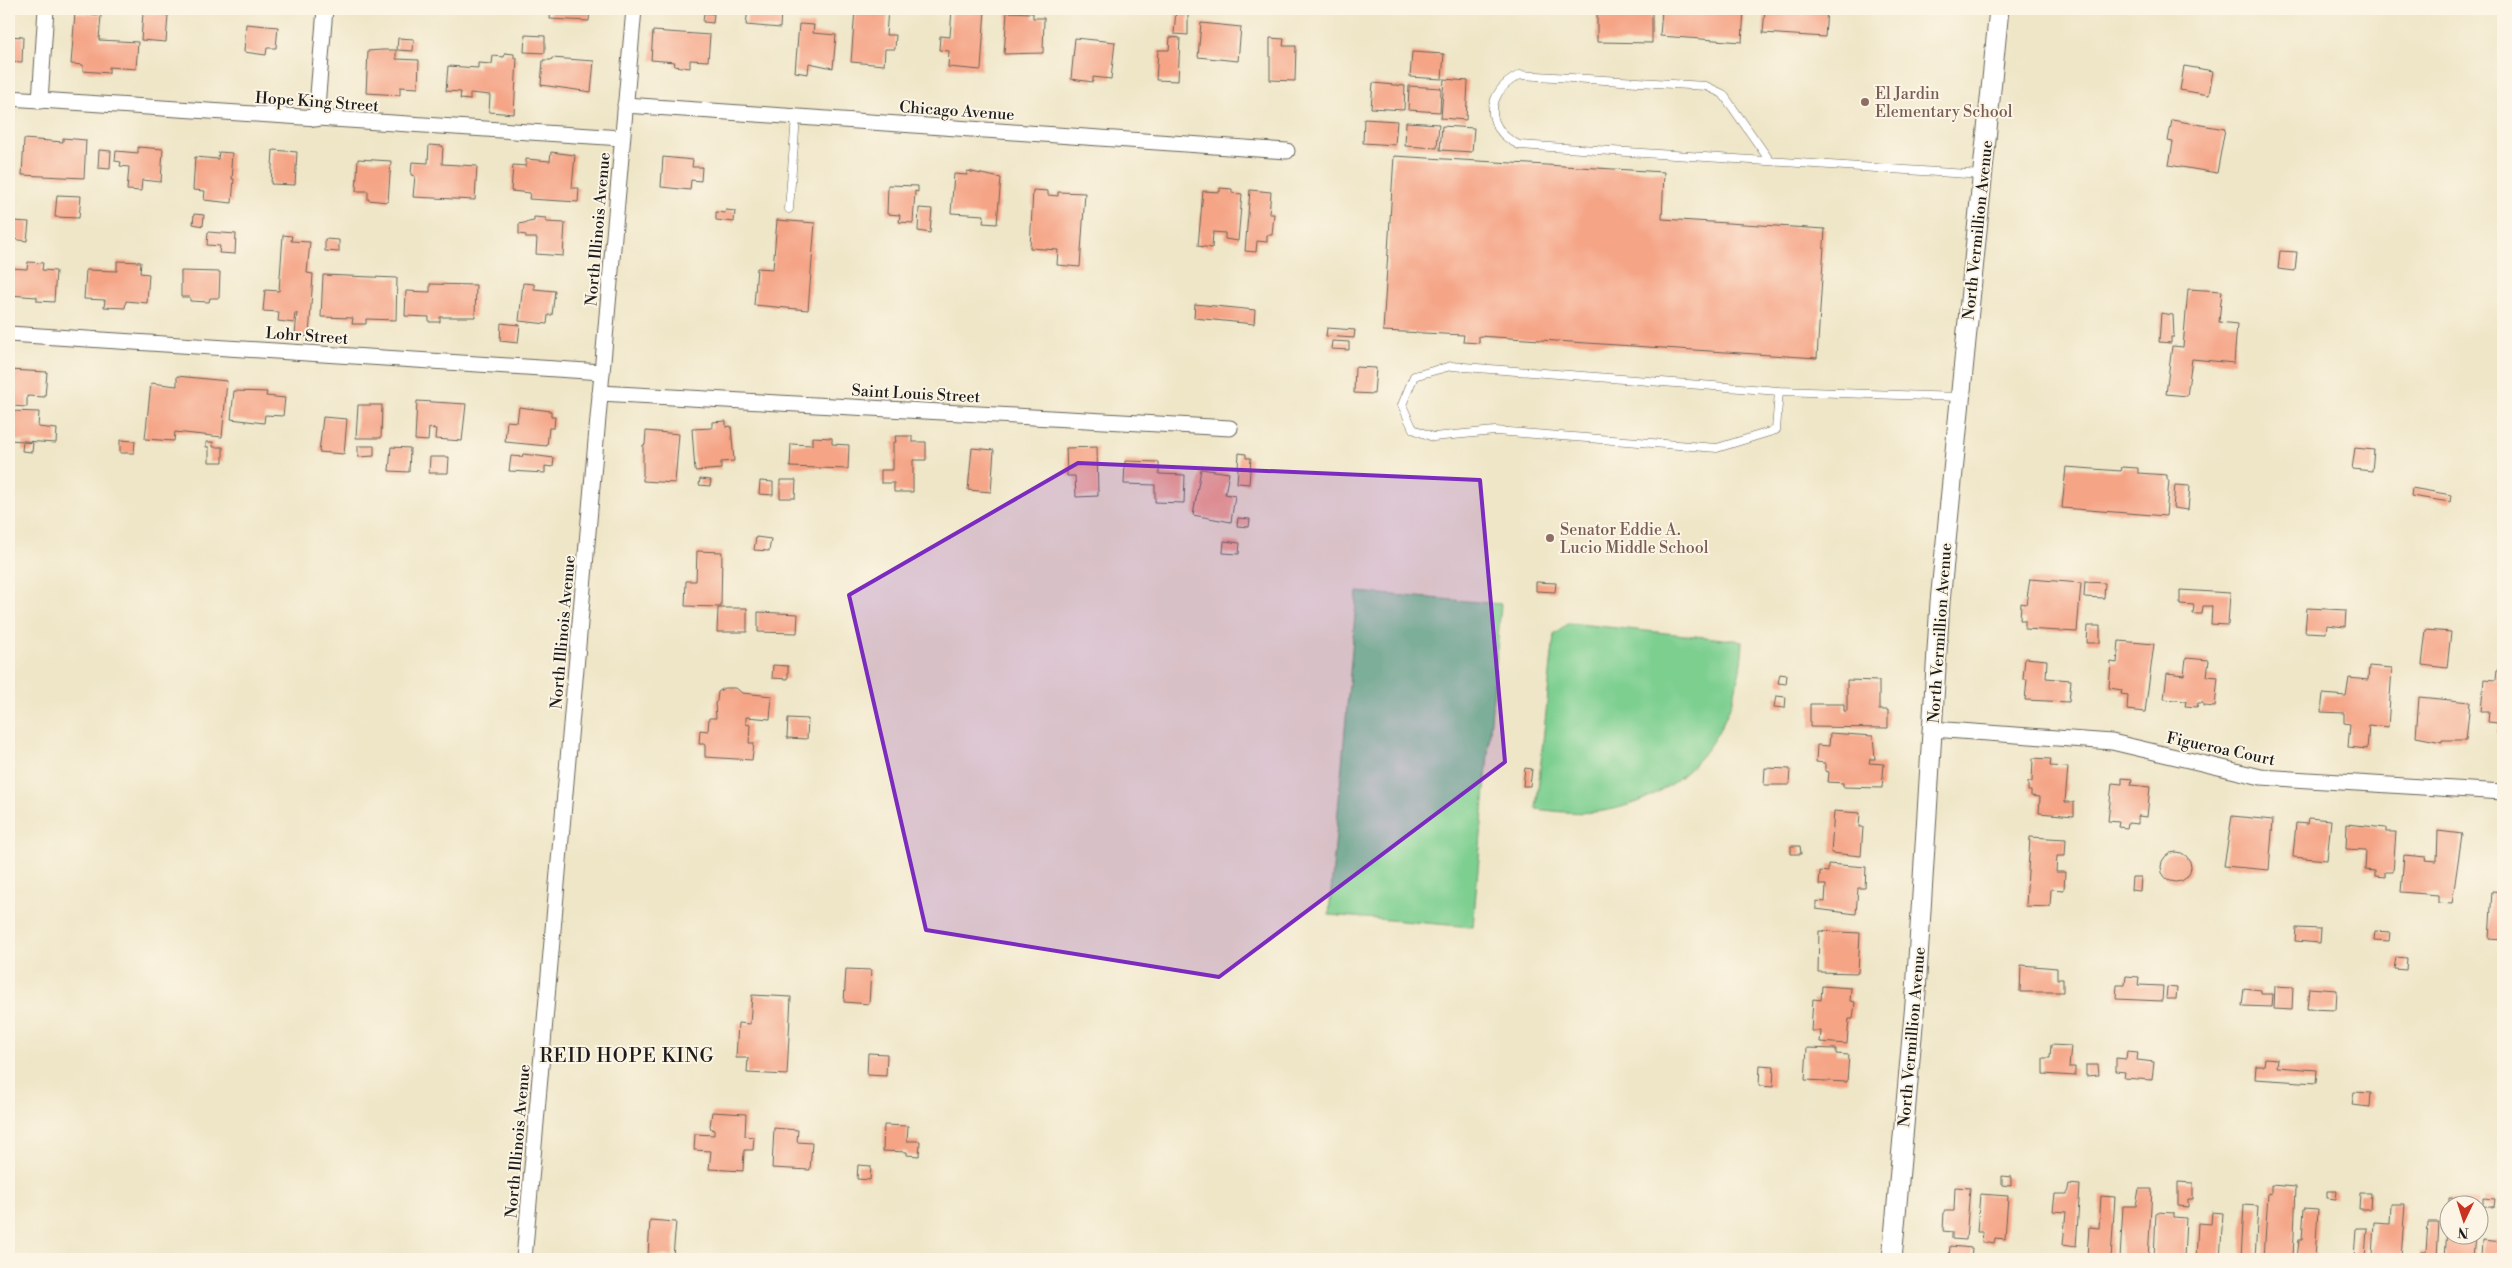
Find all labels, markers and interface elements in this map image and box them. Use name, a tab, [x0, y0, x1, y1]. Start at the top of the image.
place label: El Jardin Elementary School	[1875, 84, 2013, 122]
street label: Hope King Street	[254, 88, 380, 116]
marker: El Jardin Elementary School	[1859, 96, 1871, 108]
street label: Chicago Avenue	[899, 97, 1015, 125]
street label: North Vermillion Avenue	[1959, 139, 1997, 321]
street label: North Illinois Avenue	[581, 151, 615, 307]
street label: Lohr Street	[265, 323, 349, 349]
street label: Saint Louis Street	[851, 381, 981, 407]
place label: Senator Eddie A. Lucio Middle School	[1560, 520, 1709, 558]
marker: Senator Eddie A. Lucio Middle School	[1544, 532, 1556, 544]
street label: North Vermillion Avenue	[1924, 542, 1956, 724]
street label: North Illinois Avenue	[546, 554, 580, 710]
street label: Figueroa Court	[2165, 728, 2277, 770]
street label: North Vermillion Avenue	[1894, 946, 1930, 1128]
district label: REID HOPE KING	[539, 1044, 715, 1068]
street label: North Illinois Avenue	[501, 1063, 535, 1219]
north arrow	[2440, 1196, 2490, 1246]
text: N	[2457, 1223, 2469, 1241]

